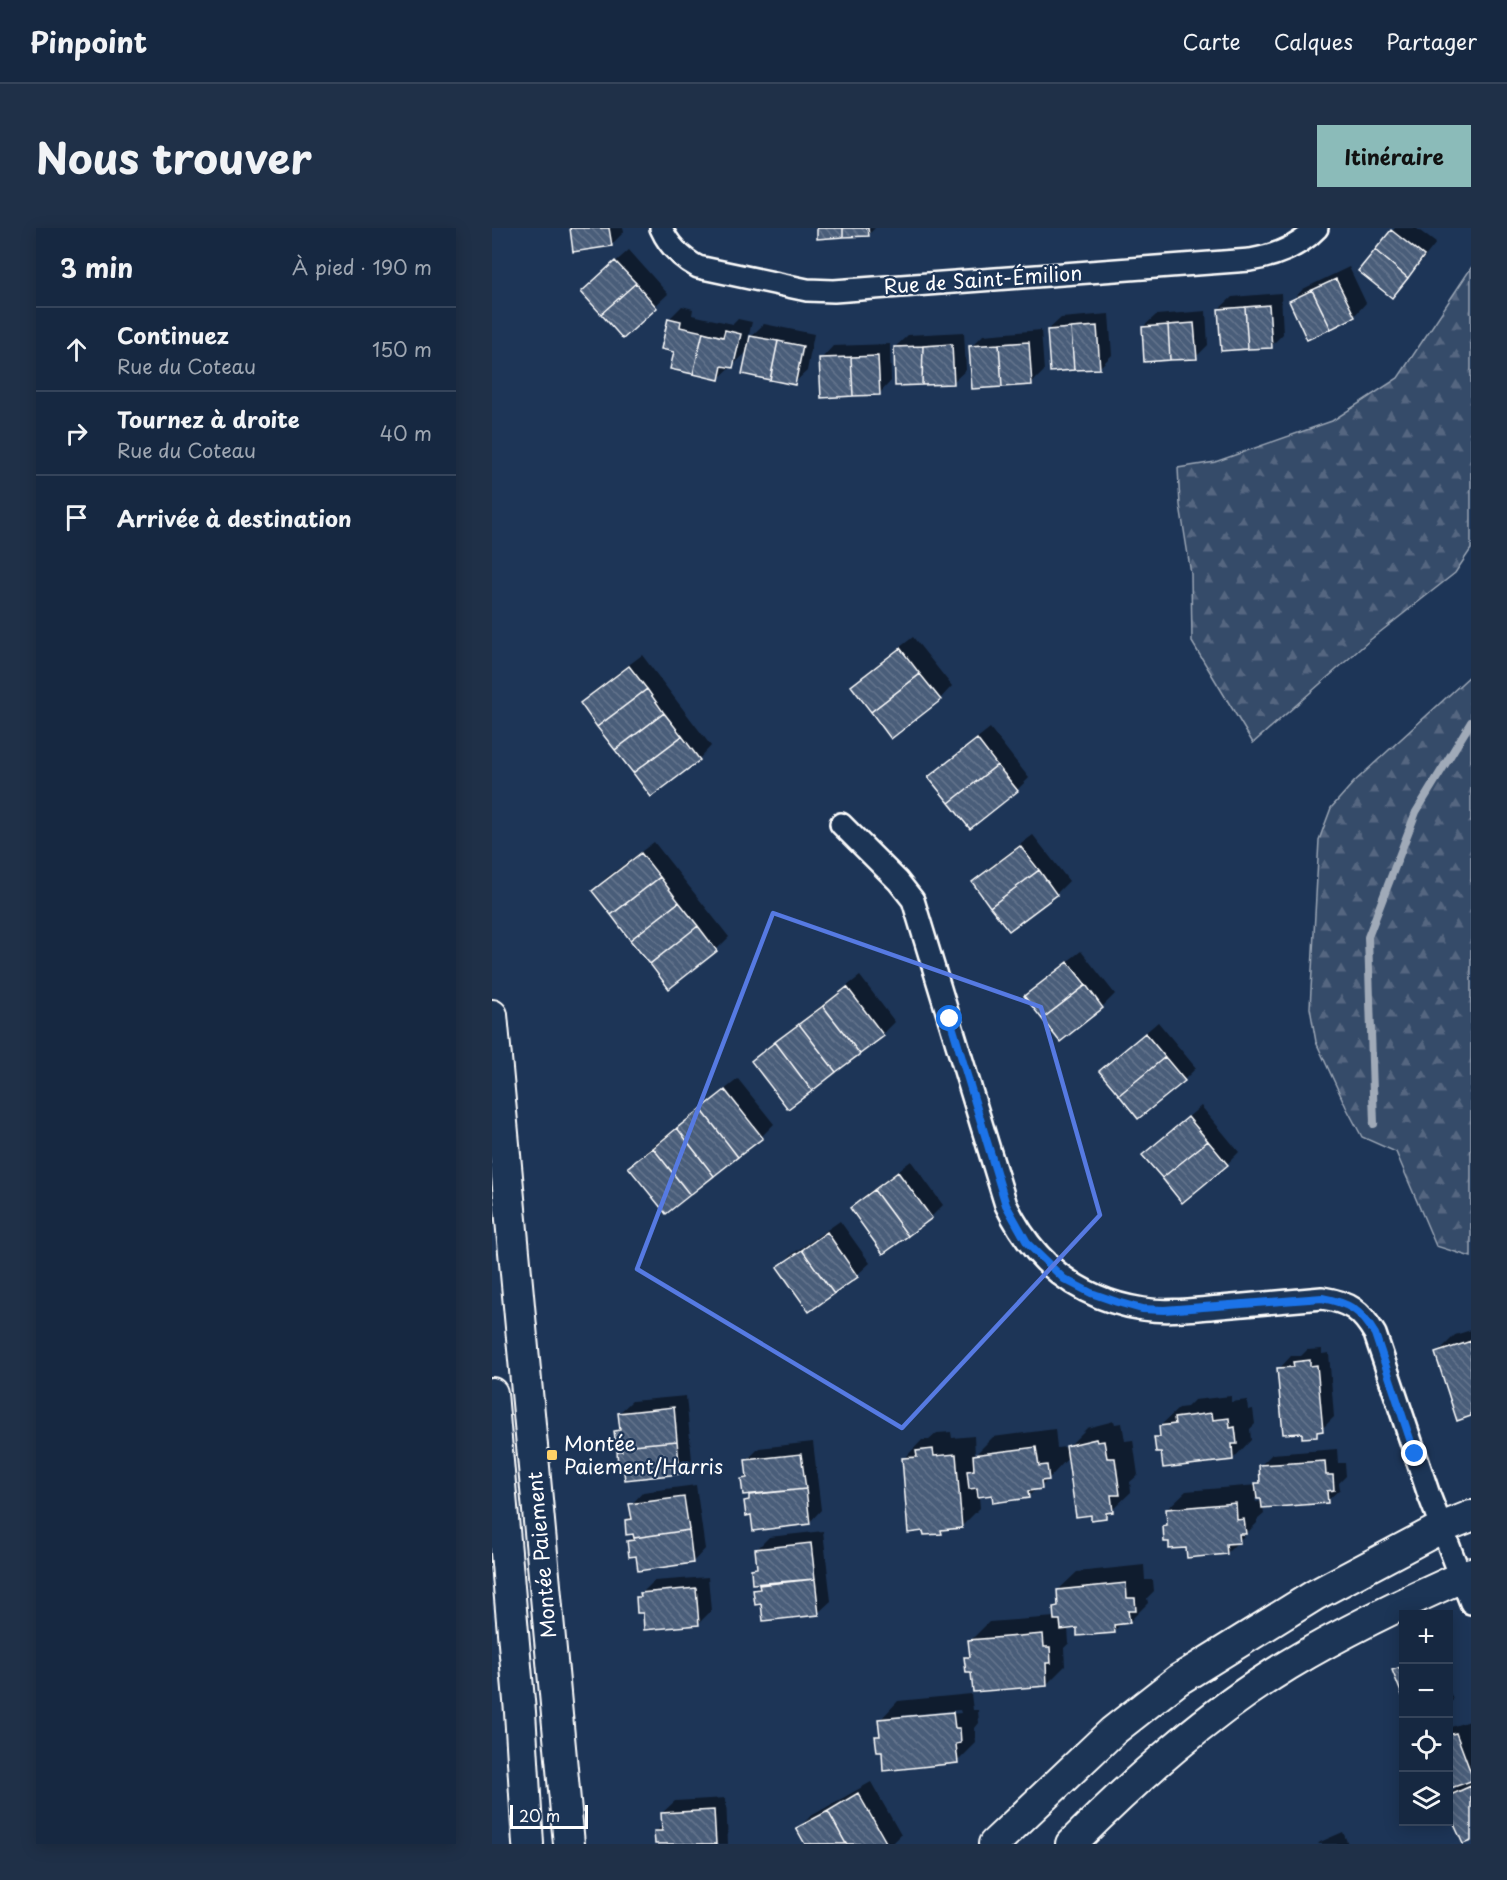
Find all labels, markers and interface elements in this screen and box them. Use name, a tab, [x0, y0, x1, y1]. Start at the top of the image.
text: Pinpoint	[30, 20, 147, 63]
text: Carte	[1183, 25, 1241, 57]
text: Calques	[1274, 25, 1353, 57]
text: Partager	[1386, 25, 1477, 57]
text: Nous trouver	[36, 125, 312, 188]
button: Itinéraire	[1317, 125, 1471, 187]
text: 3 min	[60, 248, 133, 287]
text: À pied · 190 m	[292, 252, 432, 282]
street label: Rue de Saint-Émilion	[883, 257, 1083, 301]
text: Continuez	[117, 318, 229, 351]
icon: ahead	[60, 333, 93, 366]
text: 150 m	[372, 334, 432, 364]
text: Rue du Coteau	[117, 351, 256, 381]
text: Tournez à droite	[117, 402, 300, 435]
icon: right	[60, 417, 93, 450]
text: 40 m	[380, 418, 432, 448]
text: Rue du Coteau	[117, 435, 256, 465]
icon: arrive	[60, 501, 93, 534]
text: Arrivée à destination	[117, 501, 351, 534]
route start	[936, 1005, 962, 1031]
place label: Montée Paiement/Harris	[564, 1428, 723, 1481]
route end	[1401, 1440, 1427, 1466]
marker: Montée Paiement/Harris	[545, 1448, 559, 1462]
street label: Montée Paiement	[519, 1471, 563, 1640]
map controls	[1399, 1610, 1453, 1826]
button: +	[1399, 1610, 1453, 1664]
button: −	[1399, 1664, 1453, 1718]
button: locate	[1399, 1718, 1453, 1772]
button: layers	[1399, 1772, 1453, 1826]
scale bar	[510, 1802, 588, 1830]
text: 20 m	[519, 1803, 560, 1827]

